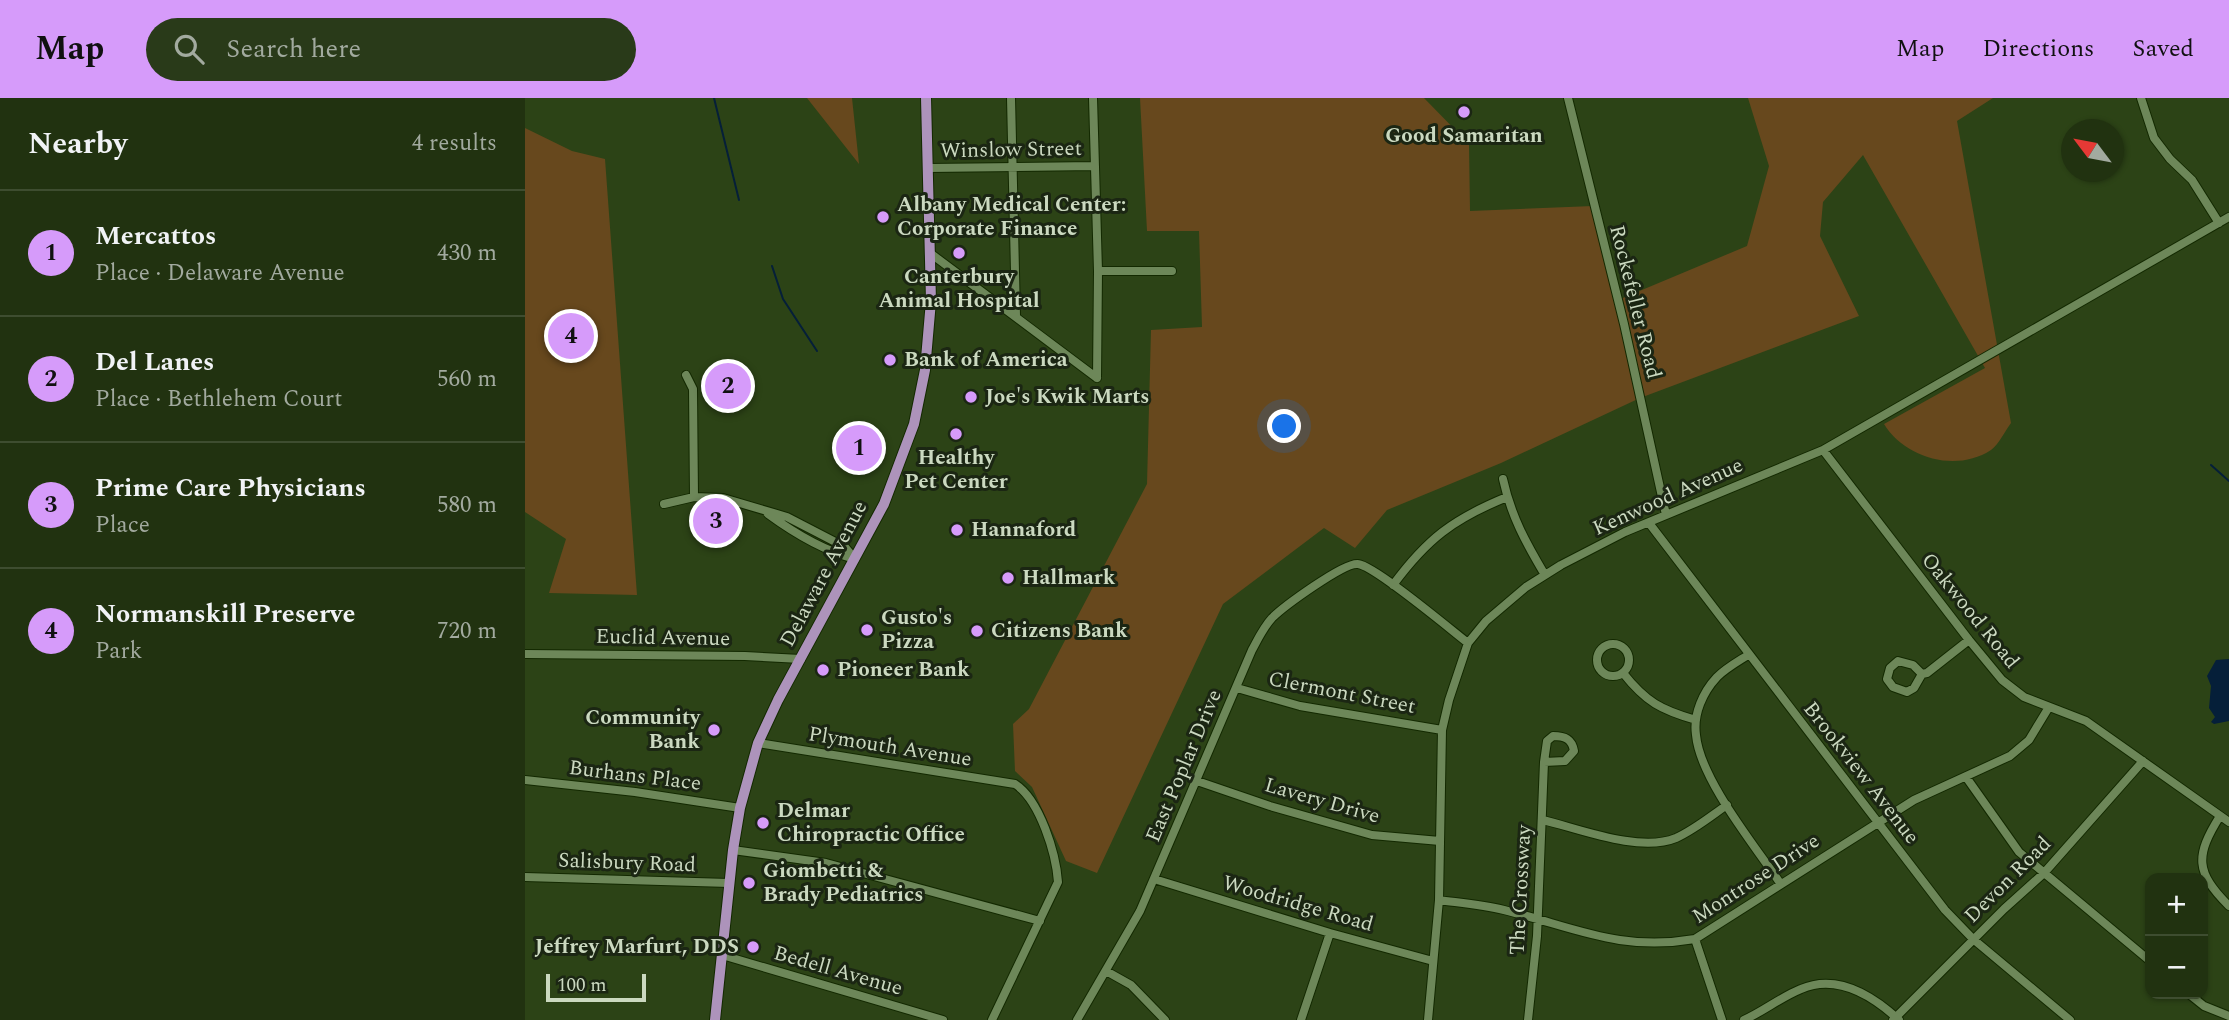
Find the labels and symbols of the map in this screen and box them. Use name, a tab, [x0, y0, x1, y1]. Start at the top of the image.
marker: Good Samaritan	[1456, 104, 1472, 120]
north arrow	[2061, 119, 2124, 182]
place label: Good Samaritan	[1385, 120, 1543, 152]
street label: Winslow Street	[940, 133, 1082, 167]
place label: Albany Medical Center: Corporate Finance	[897, 189, 1126, 245]
marker: Albany Medical Center: Corporate Finance	[875, 209, 891, 225]
street label: Rockefeller Road	[1600, 222, 1670, 382]
marker: Canterbury Animal Hospital	[951, 245, 967, 261]
place label: Canterbury Animal Hospital	[878, 261, 1040, 317]
pin: 4	[548, 310, 594, 362]
place label: Bank of America	[904, 344, 1068, 376]
marker: Bank of America	[882, 352, 898, 368]
pin: 2	[705, 360, 751, 412]
place label: Joe's Kwik Marts	[985, 381, 1149, 413]
marker: Joe's Kwik Marts	[963, 389, 979, 405]
your location	[1267, 409, 1301, 443]
pin: 1	[836, 422, 882, 474]
marker: Healthy Pet Center	[948, 426, 964, 442]
place label: Healthy Pet Center	[904, 442, 1008, 498]
street label: Kenwood Avenue	[1588, 449, 1748, 545]
pin: 3	[693, 495, 739, 547]
street label: Delaware Avenue	[772, 495, 876, 653]
place label: Hannaford	[971, 514, 1076, 546]
marker: Hannaford	[949, 522, 965, 538]
street label: Oakwood Road	[1913, 546, 2027, 676]
place label: Hallmark	[1022, 562, 1116, 594]
marker: Hallmark	[1000, 570, 1016, 586]
place label: Gusto's Pizza	[881, 602, 952, 658]
place label: Citizens Bank	[991, 615, 1128, 647]
street label: Euclid Avenue	[595, 621, 731, 655]
marker: Gusto's Pizza	[859, 622, 875, 638]
marker: Citizens Bank	[969, 623, 985, 639]
place label: Pioneer Bank	[837, 654, 970, 686]
marker: Pioneer Bank	[815, 662, 831, 678]
street label: Clermont Street	[1266, 663, 1418, 723]
street label: East Poplar Drive	[1137, 685, 1231, 847]
street label: Brookview Avenue	[1795, 695, 1927, 851]
place label: Community Bank	[585, 702, 701, 758]
street label: Plymouth Avenue	[806, 718, 974, 776]
marker: Community Bank	[706, 722, 722, 738]
street label: Burhans Place	[567, 752, 703, 800]
street label: Lavery Drive	[1260, 769, 1384, 833]
place label: Delmar Chiropractic Office	[777, 795, 965, 851]
marker: Delmar Chiropractic Office	[755, 815, 771, 831]
street label: The Crossway	[1502, 823, 1540, 956]
street label: Montrose Drive	[1686, 826, 1826, 932]
street label: Devon Road	[1957, 829, 2059, 931]
street label: Salisbury Road	[558, 845, 696, 881]
place label: Giombetti & Brady Pediatrics	[763, 855, 923, 911]
street label: Woodridge Road	[1219, 867, 1377, 941]
marker: Giombetti & Brady Pediatrics	[741, 875, 757, 891]
place label: Jeffrey Marfurt, DDS	[534, 931, 739, 963]
street label: Bedell Avenue	[770, 937, 906, 1005]
marker: Jeffrey Marfurt, DDS	[745, 939, 761, 955]
scale bar	[546, 971, 646, 1003]

